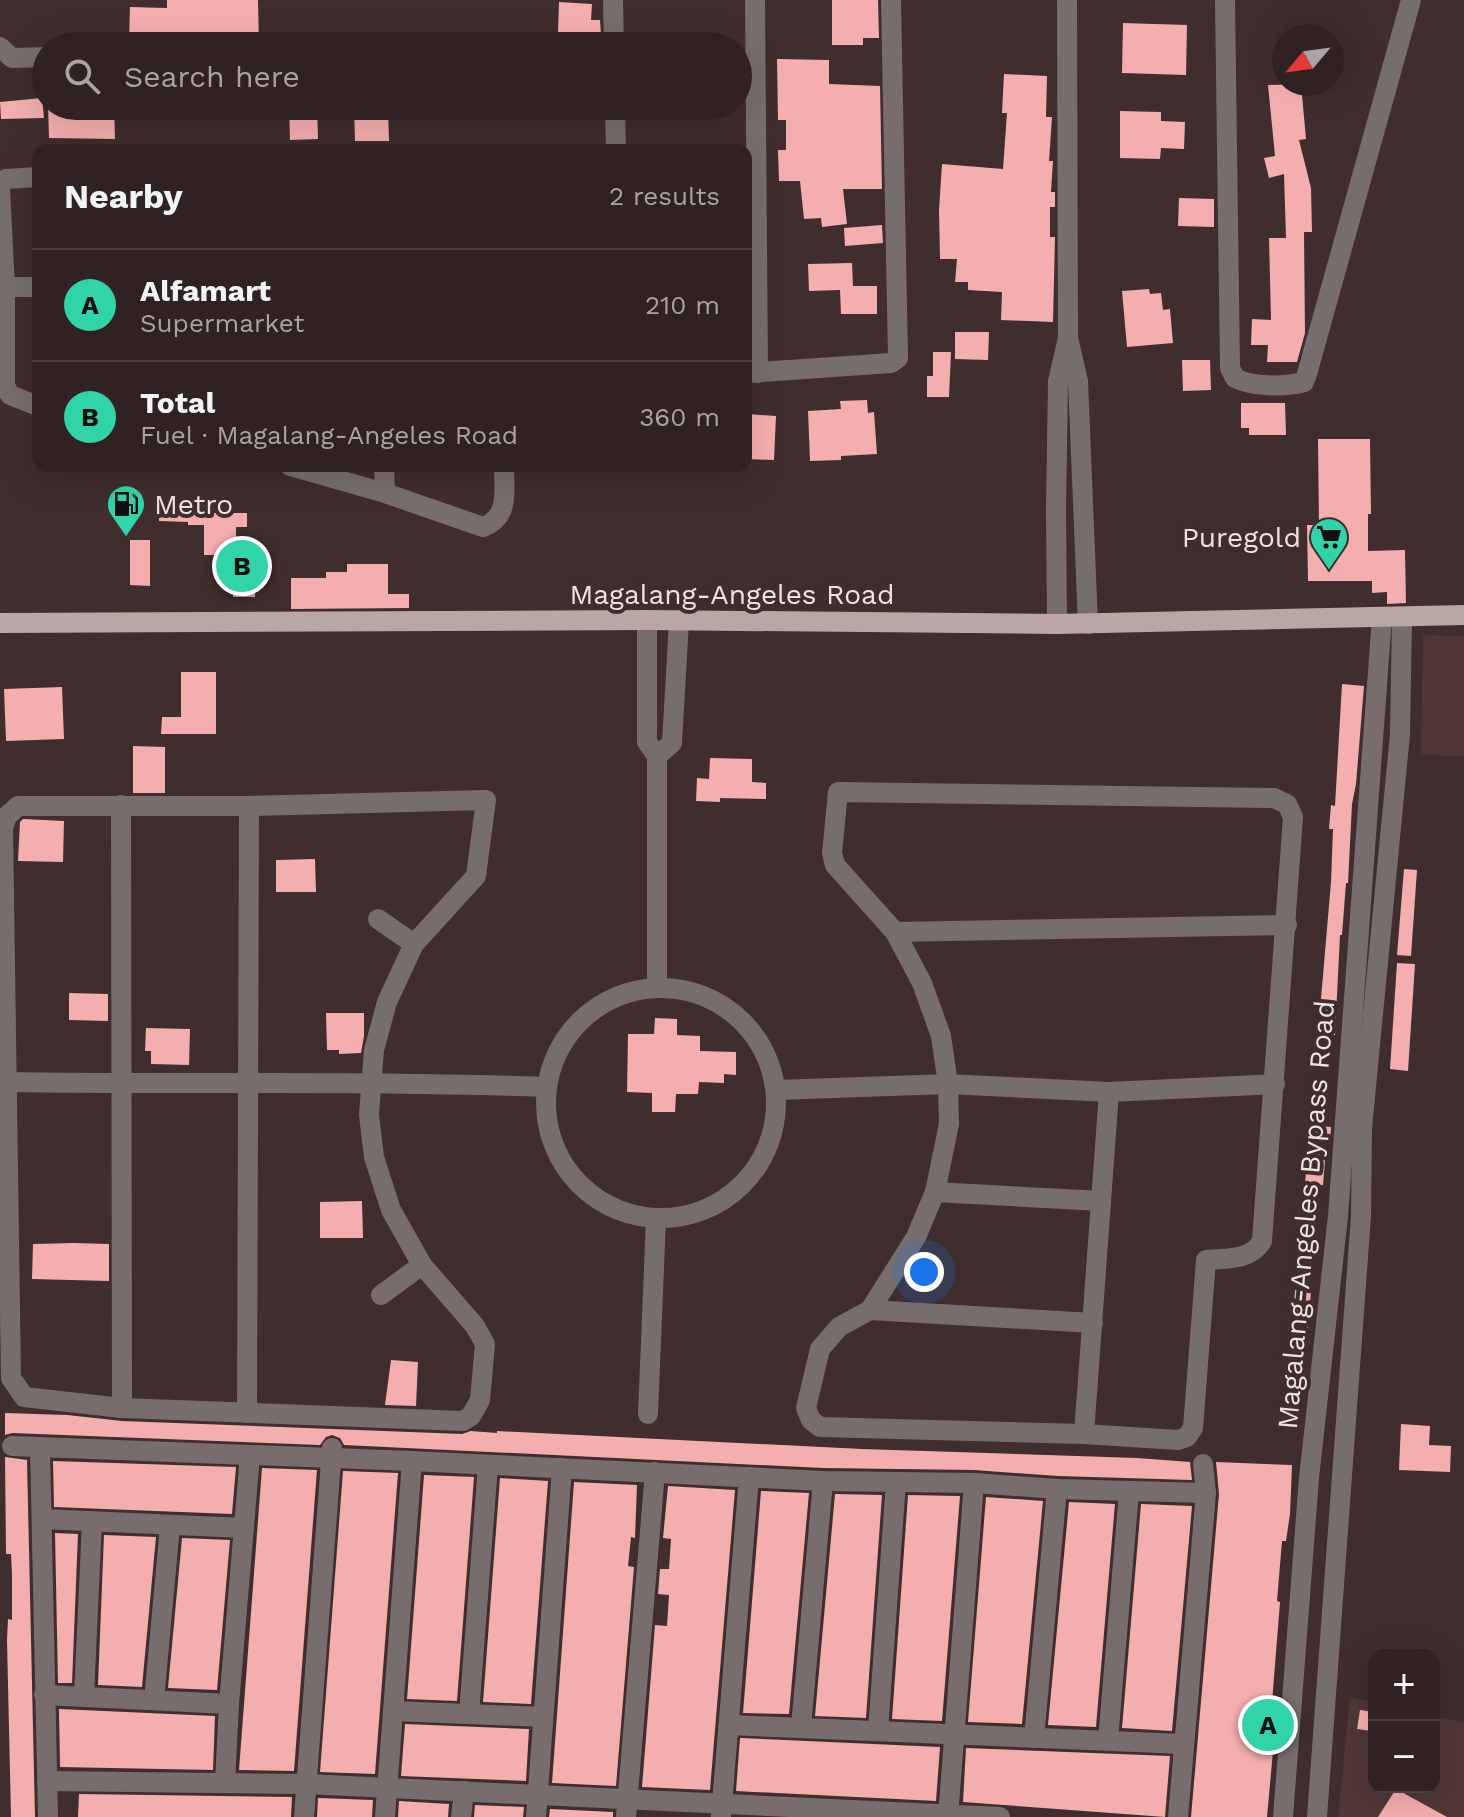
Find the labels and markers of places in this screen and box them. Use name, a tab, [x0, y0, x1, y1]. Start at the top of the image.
fuel station icon: Metro	[105, 483, 147, 538]
place label: Metro	[154, 488, 233, 521]
supermarket icon: Puregold	[1308, 516, 1350, 571]
place label: Puregold	[1182, 521, 1301, 554]
pin: B	[216, 536, 268, 596]
pin: A	[1242, 1695, 1294, 1755]

